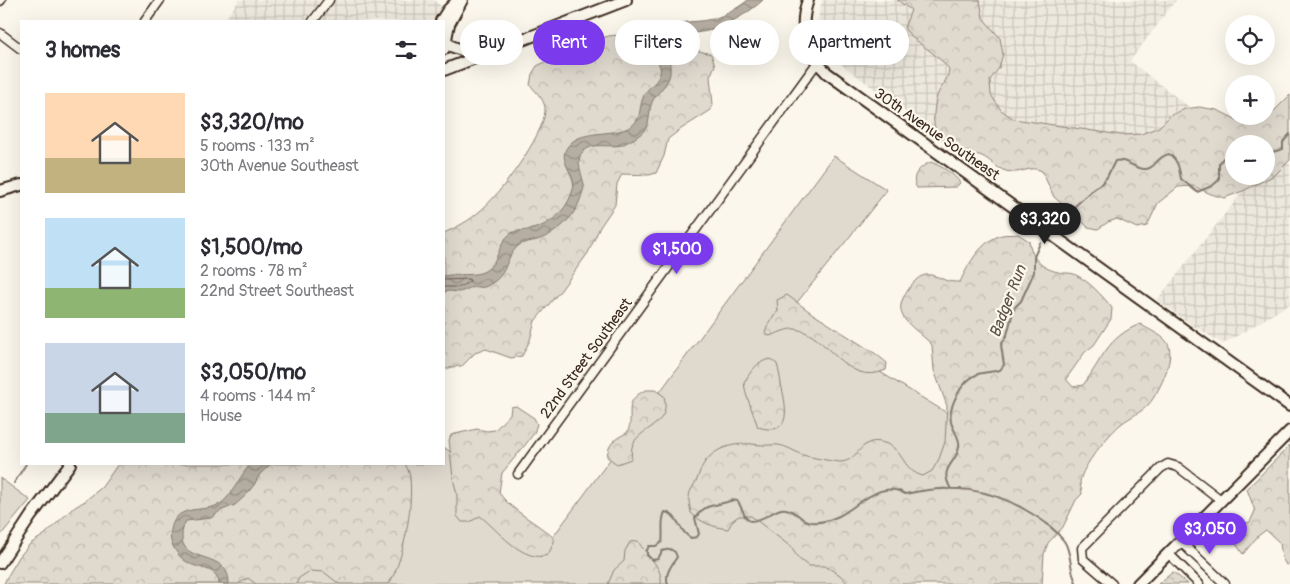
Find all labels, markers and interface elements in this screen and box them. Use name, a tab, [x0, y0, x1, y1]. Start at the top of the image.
map controls	[1225, 15, 1275, 185]
button: locate	[1225, 15, 1275, 65]
chip: Buy	[460, 20, 523, 65]
chip: Rent	[533, 20, 605, 65]
chip: Filters	[615, 20, 700, 65]
chip: New	[710, 20, 779, 65]
chip: Apartment	[789, 20, 909, 65]
icon: filters	[392, 36, 420, 64]
text: 3 homes	[45, 37, 120, 64]
button: +	[1225, 75, 1275, 125]
street label: 30th Avenue Southeast	[870, 84, 1004, 185]
text: $3,320/mo	[200, 109, 304, 136]
icon: home	[85, 113, 145, 173]
button: −	[1225, 135, 1275, 185]
text: 5 rooms · 133 m²	[200, 136, 315, 156]
text: 30th Avenue Southeast	[200, 156, 359, 176]
pin: $3,320	[1004, 202, 1086, 245]
text: $3,320	[1020, 209, 1070, 229]
pin: $1,500	[636, 232, 718, 275]
text: $1,500/mo	[200, 234, 302, 261]
icon: home	[85, 238, 145, 298]
text: $1,500	[652, 239, 702, 259]
text: 2 rooms · 78 m²	[200, 261, 307, 281]
water label: Badger Run	[985, 262, 1031, 340]
text: 22nd Street Southeast	[200, 281, 354, 301]
street label: 22nd Street Southeast	[536, 294, 637, 422]
text: $3,050/mo	[200, 359, 306, 386]
icon: home	[85, 363, 145, 423]
text: 4 rooms · 144 m²	[200, 386, 316, 406]
text: House	[200, 406, 242, 426]
pin: $3,050	[1169, 512, 1251, 555]
text: $3,050	[1184, 519, 1236, 539]

